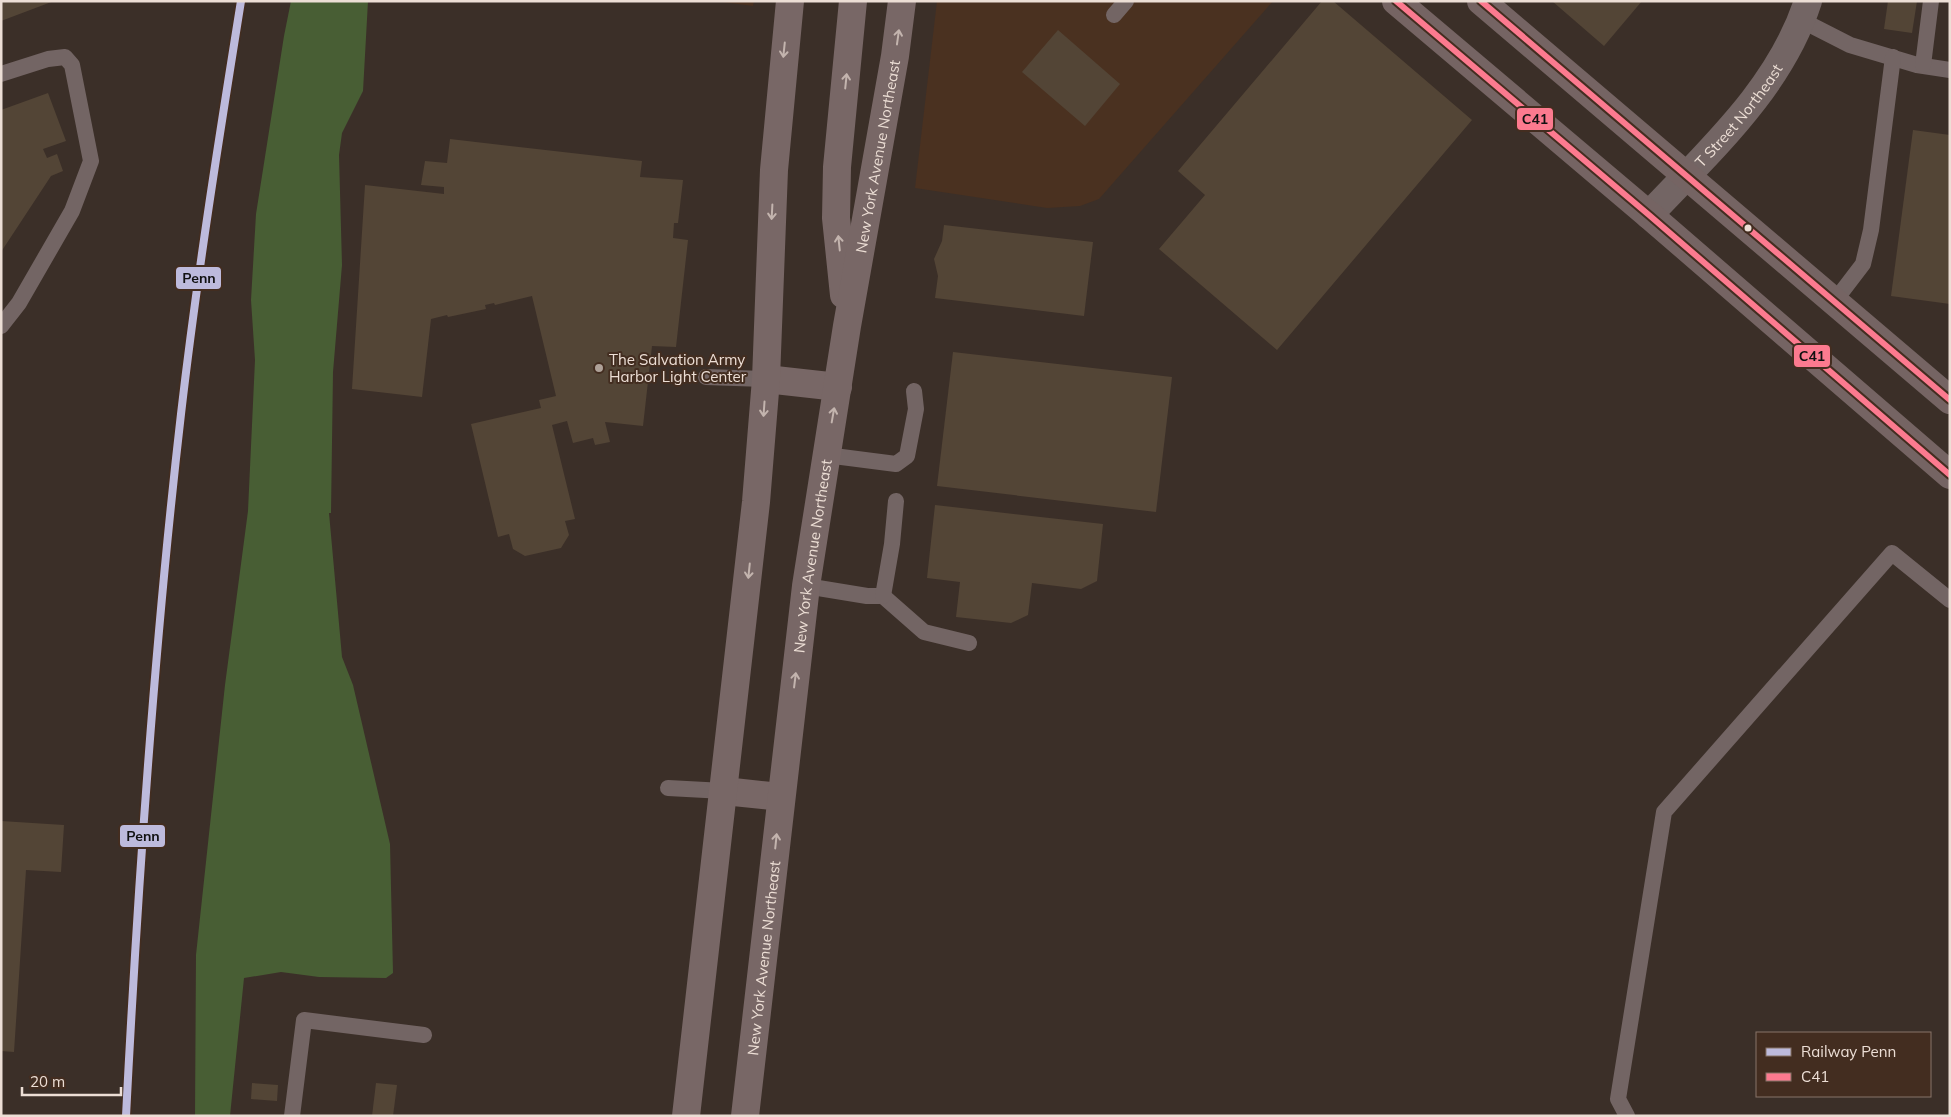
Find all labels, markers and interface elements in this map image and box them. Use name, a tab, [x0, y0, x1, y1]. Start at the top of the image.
one-way arrow	[893, 29, 903, 45]
one-way arrow	[779, 41, 789, 57]
street label: New York Avenue Northeast	[851, 58, 904, 254]
street label: T Street Northeast	[1691, 60, 1786, 171]
one-way arrow	[841, 73, 851, 89]
line badge: C41	[1516, 107, 1554, 131]
text: C41	[1522, 110, 1548, 128]
one-way arrow	[768, 203, 777, 219]
unlabelled marker	[1743, 223, 1753, 233]
one-way arrow	[834, 235, 844, 251]
line badge: Penn	[175, 266, 222, 290]
text: Penn	[182, 269, 216, 287]
line badge: C41	[1793, 344, 1831, 368]
text: C41	[1799, 347, 1825, 365]
place label: The Salvation Army Harbor Light Center	[609, 350, 747, 386]
marker: The Salvation Army Harbor Light Center	[593, 362, 605, 374]
one-way arrow	[759, 401, 768, 417]
one-way arrow	[828, 408, 838, 424]
street label: New York Avenue Northeast	[789, 458, 835, 654]
one-way arrow	[744, 563, 754, 579]
one-way arrow	[790, 672, 800, 688]
line badge: Penn	[119, 824, 166, 848]
text: Penn	[126, 827, 160, 845]
one-way arrow	[771, 834, 781, 850]
street label: New York Avenue Northeast	[743, 860, 784, 1056]
legend	[1756, 1032, 1931, 1097]
text: Railway Penn	[1801, 1042, 1896, 1061]
scale bar	[22, 1064, 121, 1096]
text: C41	[1801, 1067, 1829, 1086]
text: 20 m	[30, 1072, 65, 1091]

